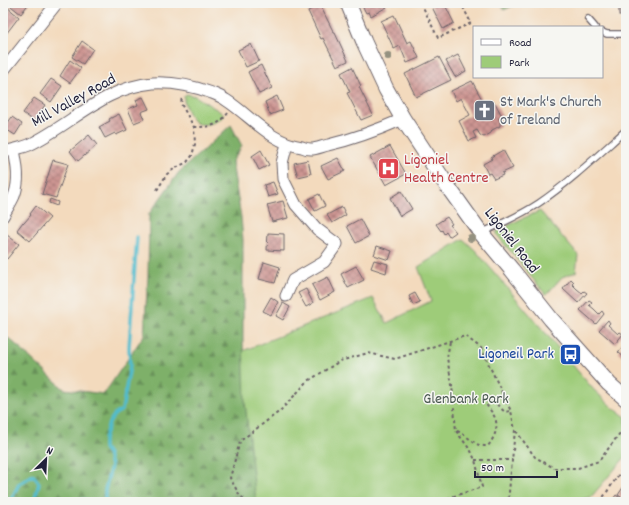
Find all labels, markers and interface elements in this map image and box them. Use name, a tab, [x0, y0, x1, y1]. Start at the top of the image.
legend	[473, 26, 603, 78]
text: Road	[509, 35, 531, 52]
text: Park	[509, 55, 530, 72]
street label: Mill Valley Road	[28, 68, 120, 134]
place label: St Mark's Church of Ireland	[500, 91, 601, 132]
church icon: St Mark's Church of Ireland	[471, 98, 497, 124]
place label: Ligoniel Health Centre	[404, 149, 489, 190]
hospital icon: Ligoniel Health Centre	[375, 156, 401, 182]
street label: Ligoniel Road	[478, 203, 544, 279]
bus stop icon: Ligoneil Park	[557, 341, 583, 367]
place label: Ligoneil Park	[478, 343, 554, 366]
park label: Glenbank Park	[423, 388, 509, 411]
north arrow	[26, 439, 66, 479]
text: N	[44, 443, 56, 460]
scale bar	[475, 453, 557, 479]
text: 50 m	[481, 460, 504, 477]

